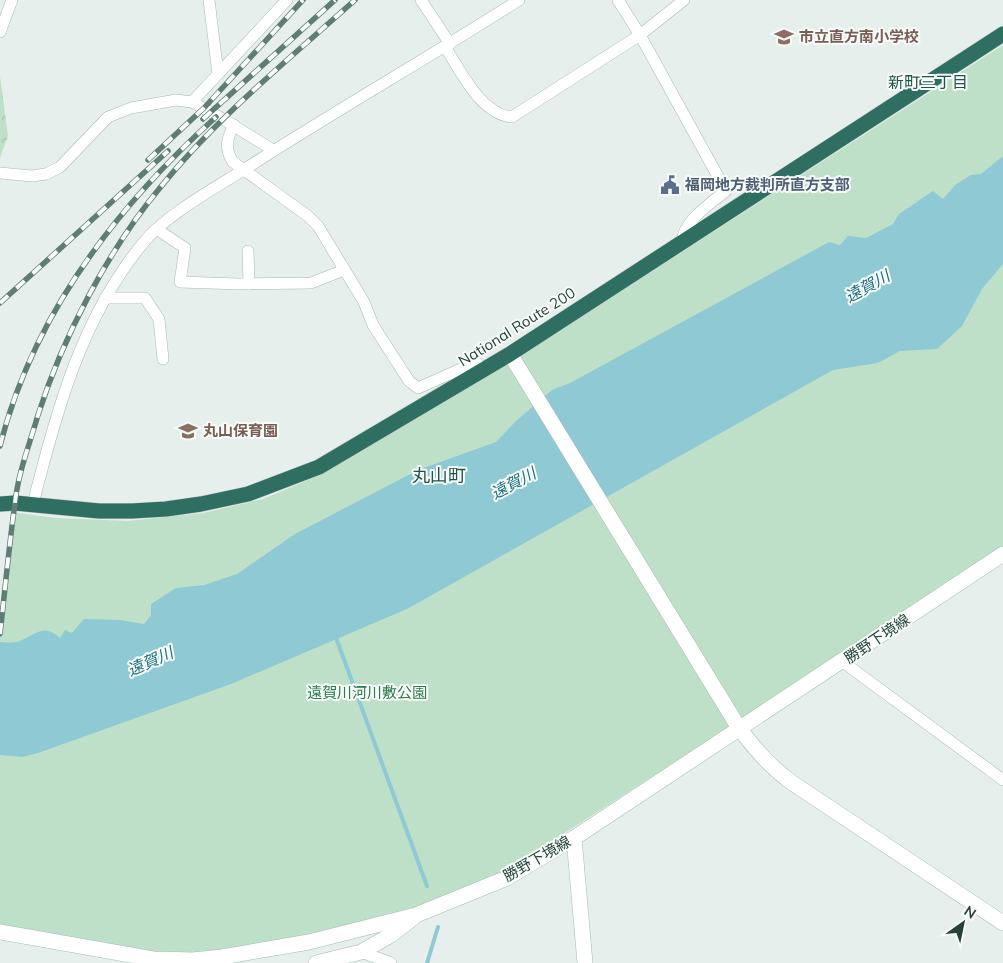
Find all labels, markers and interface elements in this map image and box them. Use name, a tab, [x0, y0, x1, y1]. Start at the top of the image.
school or university icon: 市立直方南小学校	[773, 26, 795, 48]
place label: 市立直方南小学校	[799, 27, 919, 46]
district label: 新町三丁目	[888, 72, 968, 92]
public building icon: 福岡地方裁判所直方支部	[659, 174, 681, 196]
place label: 福岡地方裁判所直方支部	[684, 175, 850, 194]
water label: 遠賀川	[841, 265, 895, 306]
street label: National Route 200	[455, 283, 579, 370]
school or university icon: 丸山保育園	[177, 420, 199, 442]
place label: 丸山保育園	[203, 421, 278, 440]
water label: 遠賀川	[487, 462, 541, 503]
district label: 丸山町	[412, 464, 466, 487]
street label: 勝野下境線	[840, 610, 913, 667]
water label: 遠賀川	[124, 641, 178, 680]
park label: 遠賀川河川敷公園	[307, 683, 427, 702]
street label: 勝野下境線	[500, 832, 574, 886]
north arrow	[938, 898, 988, 948]
text: N	[961, 902, 979, 923]

